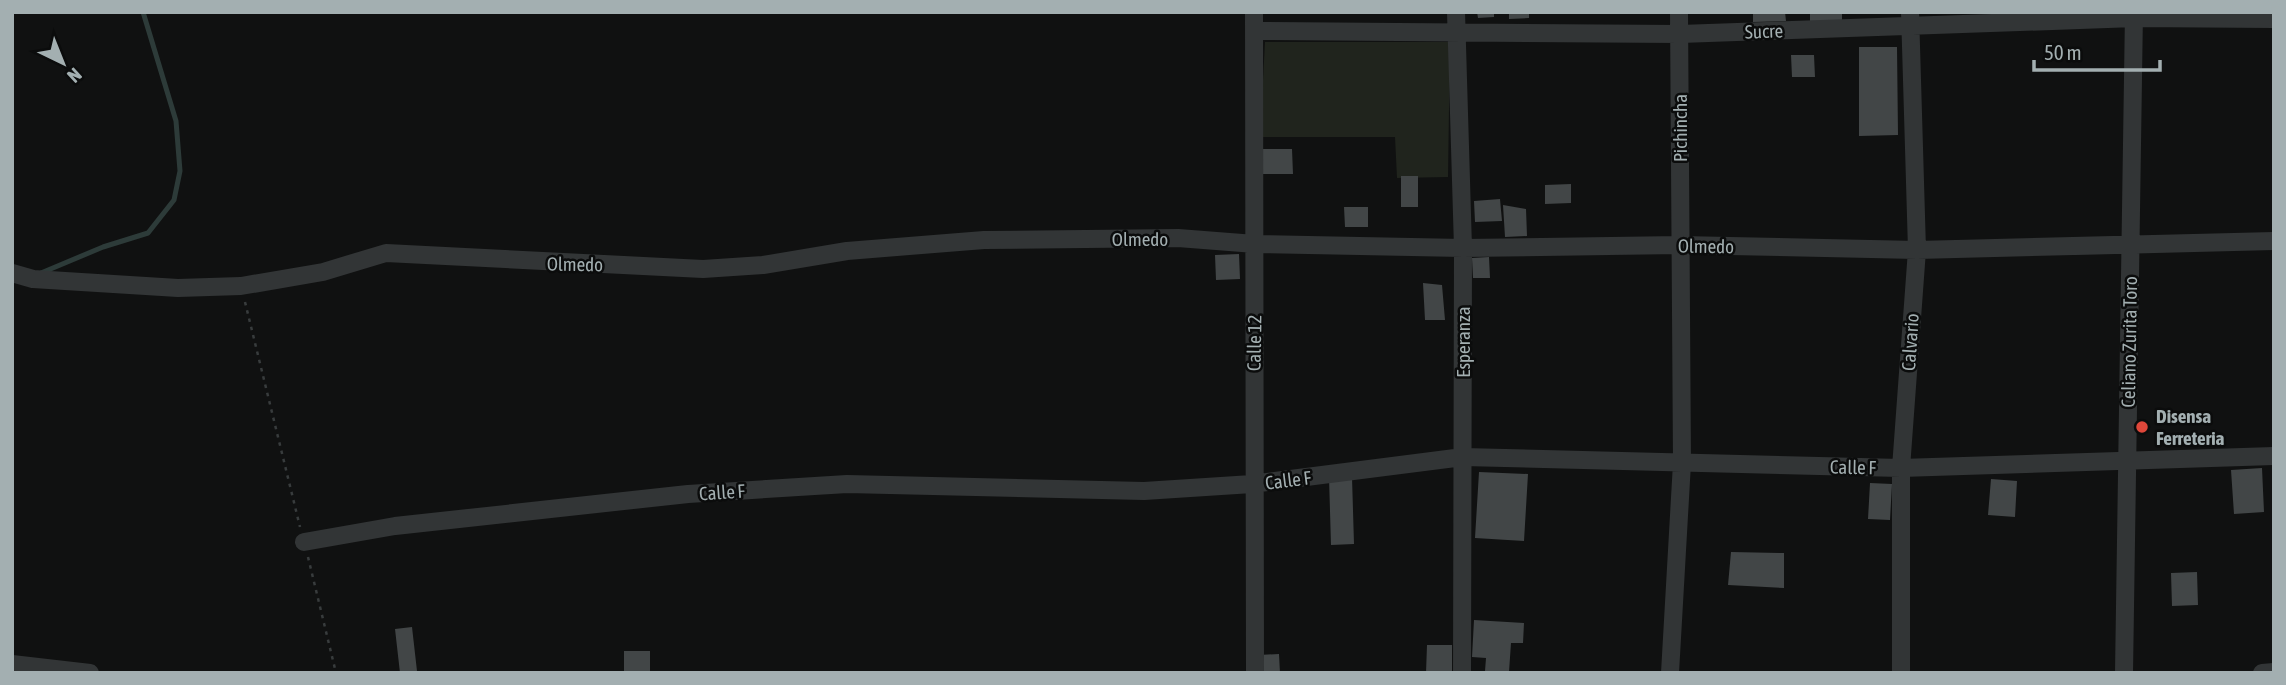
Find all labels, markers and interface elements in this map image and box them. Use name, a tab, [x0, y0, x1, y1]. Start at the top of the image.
street label: Sucre	[1744, 19, 1784, 43]
north arrow	[28, 28, 98, 98]
scale bar	[2034, 28, 2160, 72]
text: 50 m	[2044, 40, 2082, 64]
text: N	[63, 64, 86, 87]
street label: Pichincha	[1669, 94, 1691, 162]
street label: Olmedo	[1112, 228, 1168, 250]
street label: Olmedo	[1678, 235, 1734, 257]
street label: Olmedo	[547, 253, 603, 275]
street label: Celiano Zurita Toro	[2117, 276, 2141, 408]
street label: Esperanza	[1452, 306, 1474, 378]
street label: Calvario	[1897, 312, 1923, 372]
street label: Calle 12	[1243, 315, 1265, 371]
place label: Disensa Ferreteria	[2156, 405, 2225, 449]
marker: Disensa Ferreteria	[2134, 419, 2150, 435]
street label: Calle F	[1830, 456, 1877, 478]
street label: Calle F	[1264, 466, 1313, 494]
street label: Calle F	[698, 479, 746, 505]

